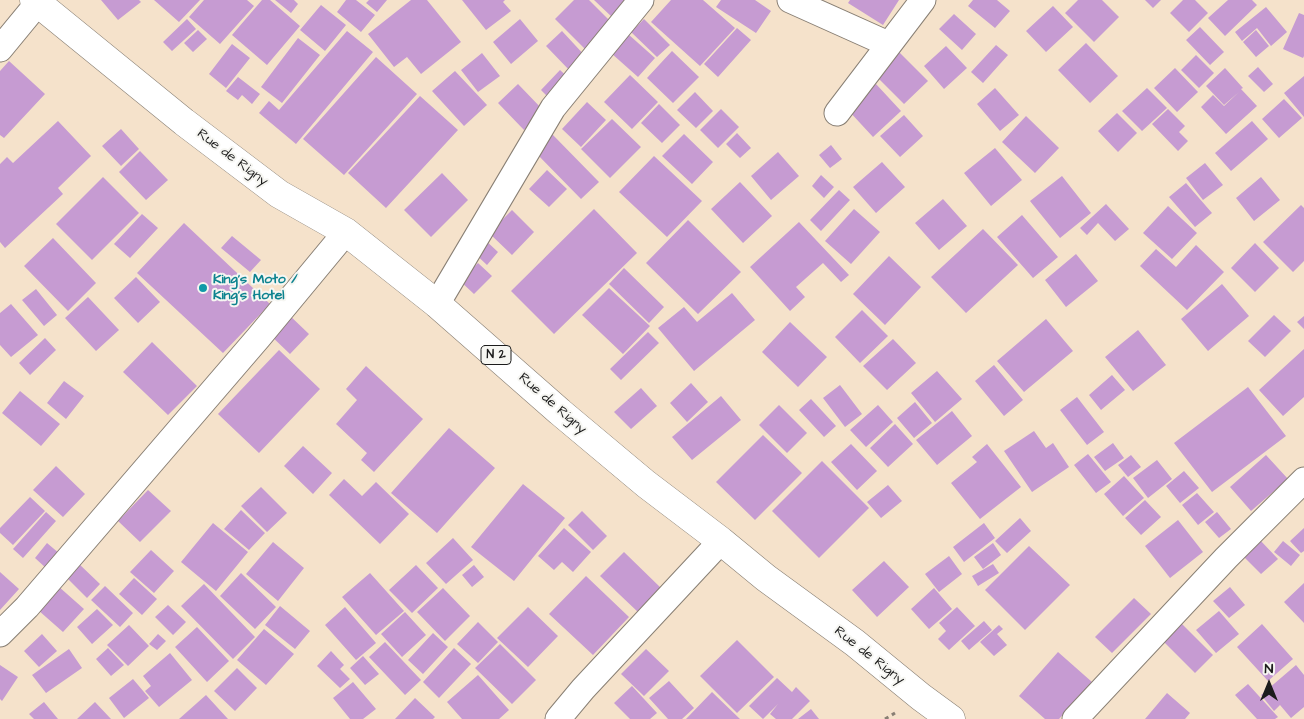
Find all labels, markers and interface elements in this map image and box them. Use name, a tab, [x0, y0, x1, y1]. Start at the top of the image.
street label: Rue de Rigny	[193, 126, 271, 190]
place label: King's Moto / King's Hotel	[213, 272, 298, 304]
marker: King's Moto / King's Hotel	[197, 282, 209, 294]
road number: N 2	[481, 346, 511, 364]
street label: Rue de Rigny	[515, 370, 589, 438]
street label: Rue de Rigny	[830, 623, 908, 689]
north arrow	[1244, 659, 1294, 709]
text: N	[1265, 659, 1273, 679]

